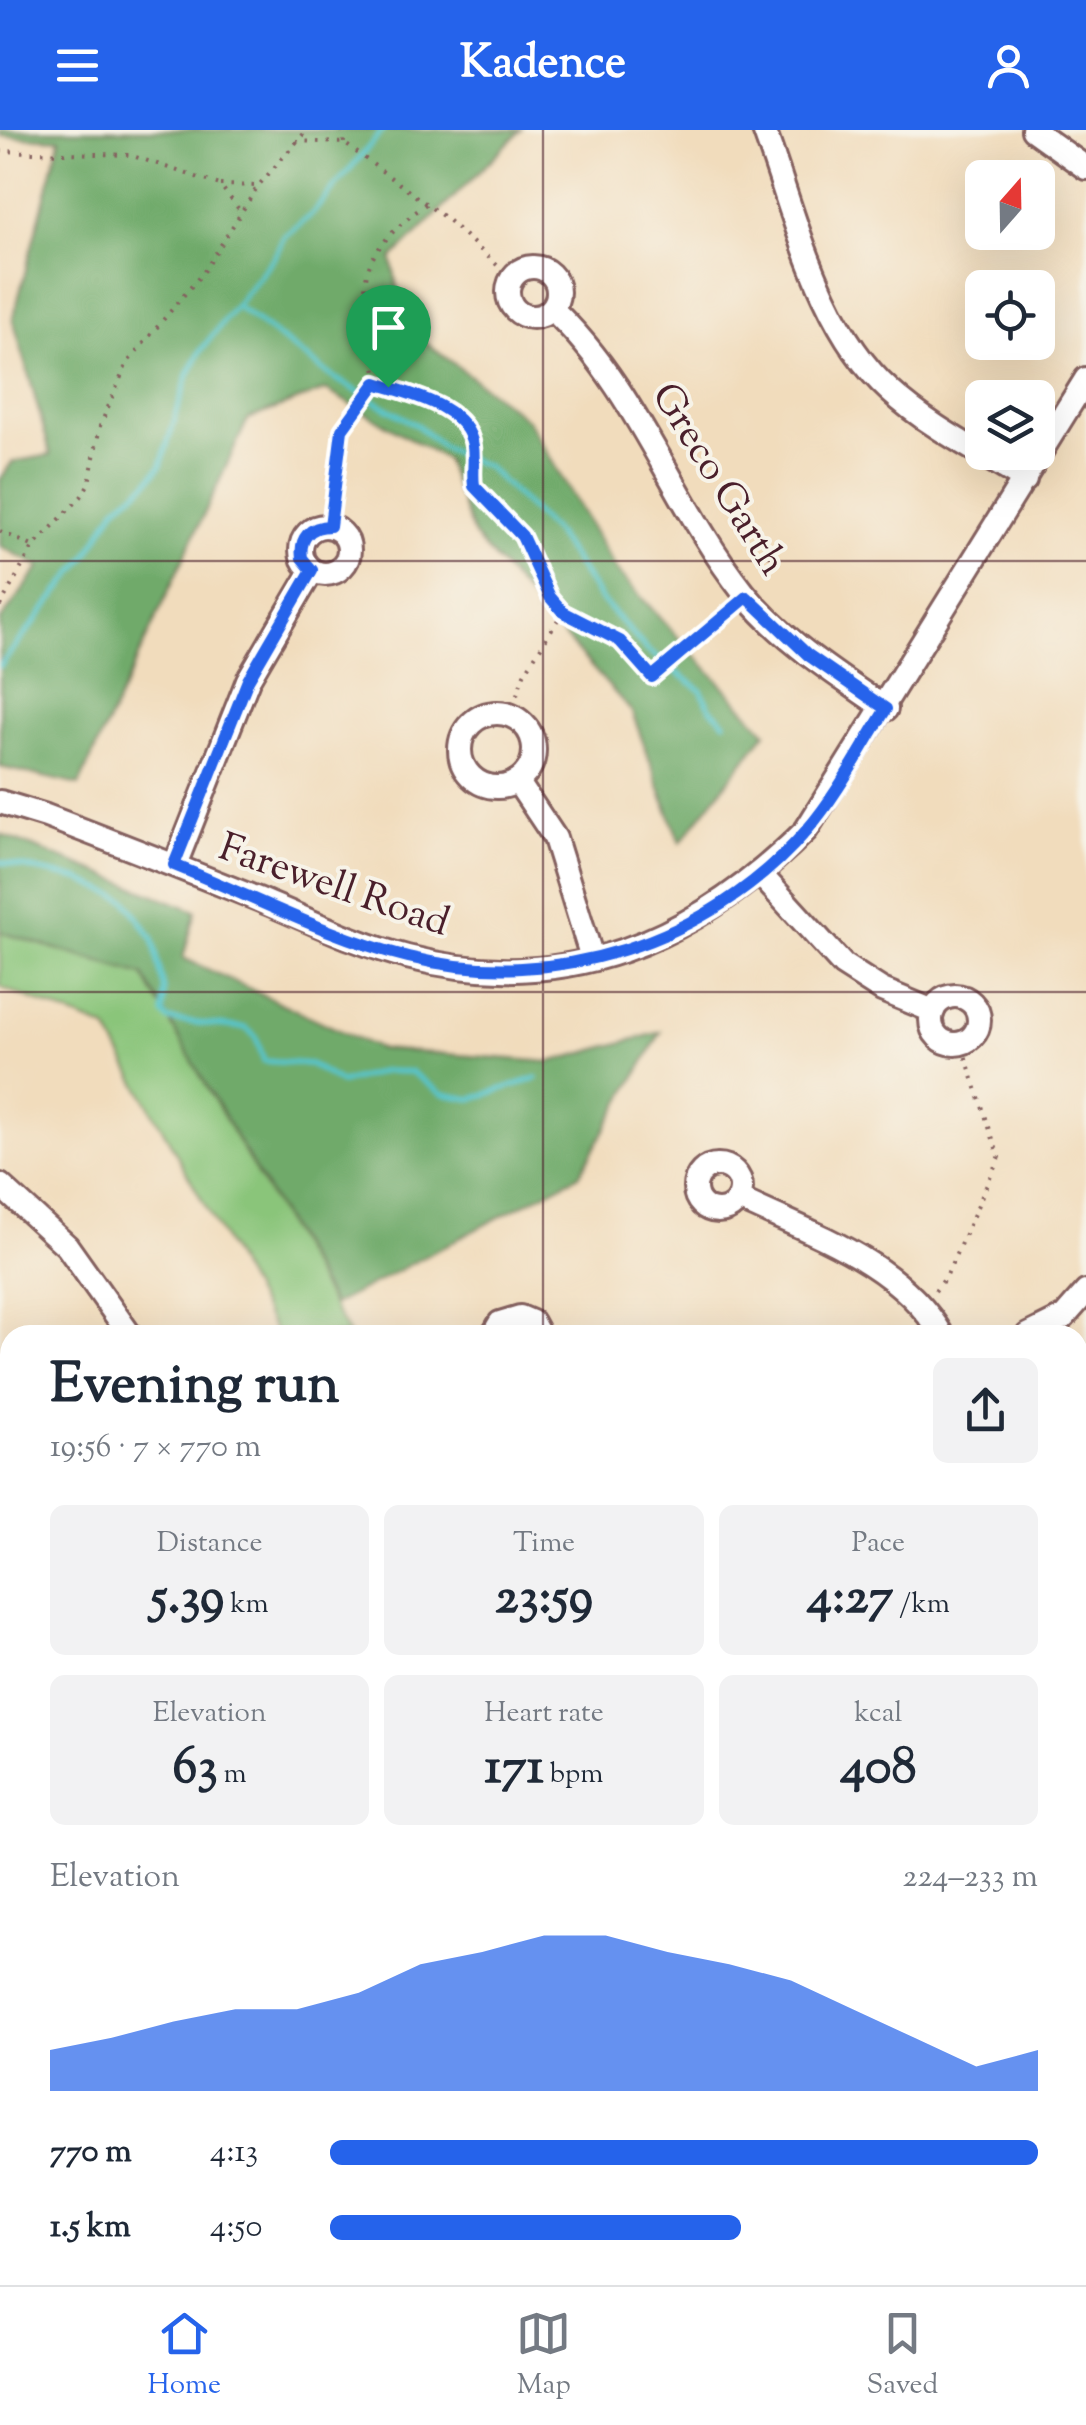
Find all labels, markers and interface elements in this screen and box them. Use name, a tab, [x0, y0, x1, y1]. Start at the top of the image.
text: Kadence	[460, 33, 626, 98]
icon: menu	[50, 38, 105, 93]
icon: person	[981, 38, 1036, 93]
north arrow	[965, 160, 1055, 250]
map controls	[965, 160, 1055, 470]
button: locate	[965, 270, 1055, 360]
pin	[346, 285, 431, 388]
icon: arrive	[361, 300, 416, 355]
street label: Greco Garth	[635, 373, 799, 588]
button: layers	[965, 380, 1055, 470]
street label: Farewell Road	[211, 821, 456, 953]
text: Evening run	[50, 1348, 339, 1427]
button: share	[933, 1358, 1038, 1463]
text: 19:56 · 7 × 770 m	[50, 1425, 261, 1471]
text: Distance	[157, 1524, 262, 1564]
text: Time	[513, 1524, 575, 1564]
text: Pace	[852, 1524, 905, 1564]
text: 5.39	[151, 1564, 224, 1636]
text: 23:59	[495, 1564, 593, 1636]
text: 4:27	[807, 1564, 893, 1636]
text: km	[224, 1585, 269, 1625]
text: /km	[893, 1585, 950, 1625]
text: Elevation	[153, 1694, 266, 1734]
text: Heart rate	[484, 1694, 604, 1734]
text: kcal	[854, 1694, 902, 1734]
text: 63	[173, 1734, 218, 1806]
text: 171	[485, 1734, 544, 1806]
text: 408	[840, 1734, 916, 1806]
text: m	[218, 1755, 247, 1795]
text: bpm	[544, 1755, 603, 1795]
text: Elevation	[50, 1855, 180, 1901]
text: 224–233 m	[902, 1855, 1038, 1901]
text: 770 m	[50, 2130, 132, 2176]
text: 4:13	[210, 2130, 258, 2176]
text: 1.5 km	[50, 2205, 131, 2251]
text: 4:50	[210, 2205, 262, 2251]
tab: Home	[148, 2306, 221, 2406]
tab: Map	[516, 2306, 571, 2406]
tab: Saved	[866, 2306, 938, 2406]

